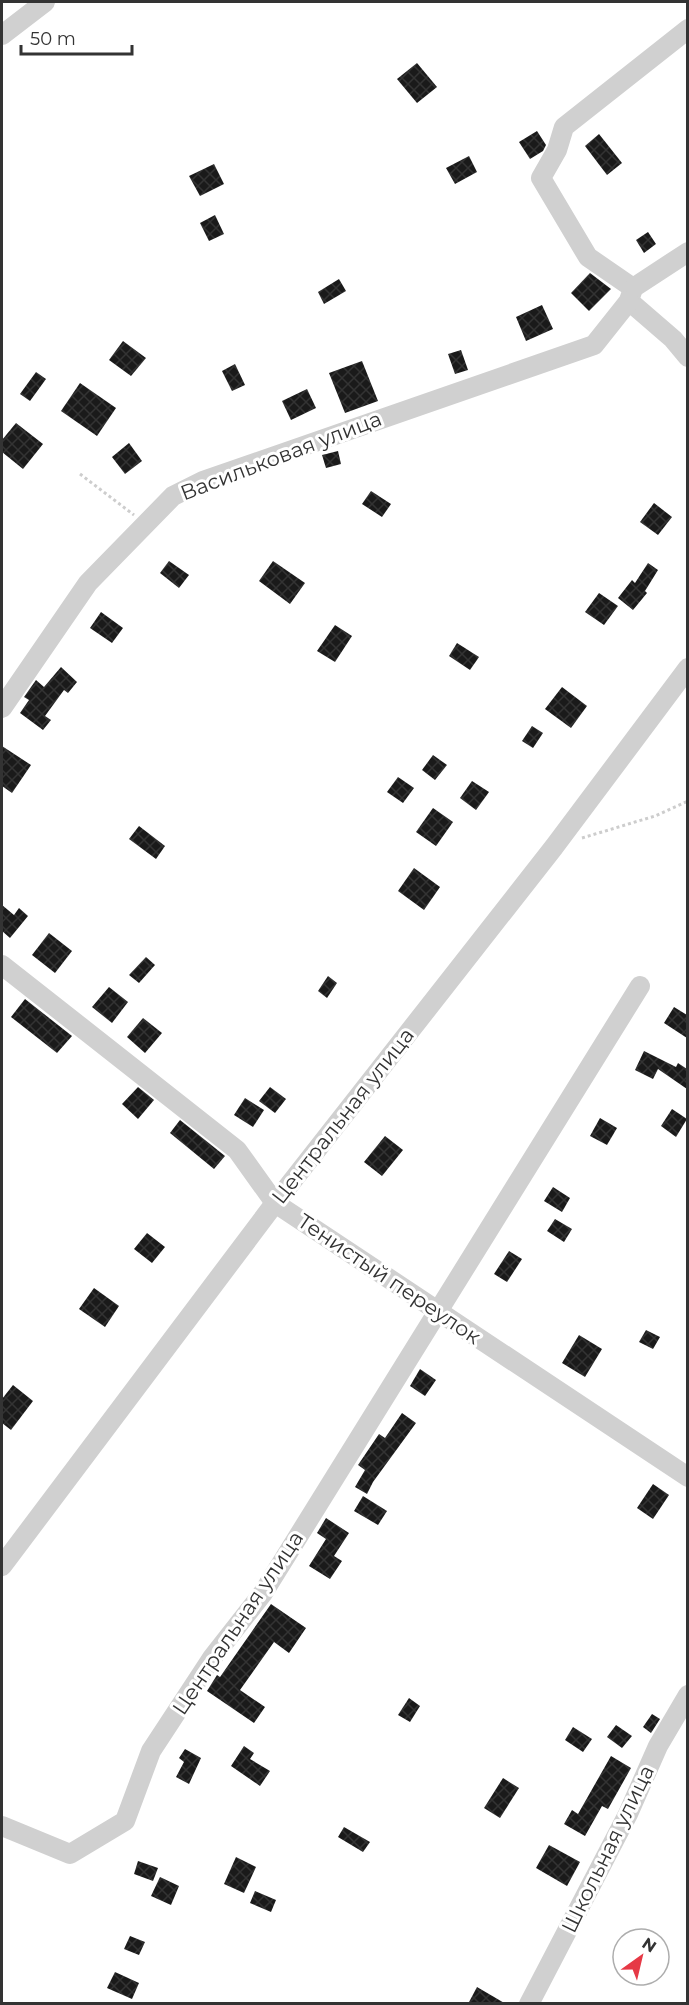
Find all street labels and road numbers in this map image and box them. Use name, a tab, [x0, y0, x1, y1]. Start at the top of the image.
street label: Васильковая улица	[177, 406, 385, 505]
street label: Центральная улица	[266, 1023, 419, 1209]
street label: Тенистый переулок	[293, 1208, 485, 1349]
street label: Центральная улица	[167, 1526, 308, 1719]
street label: Школьная улица	[556, 1761, 659, 1937]

